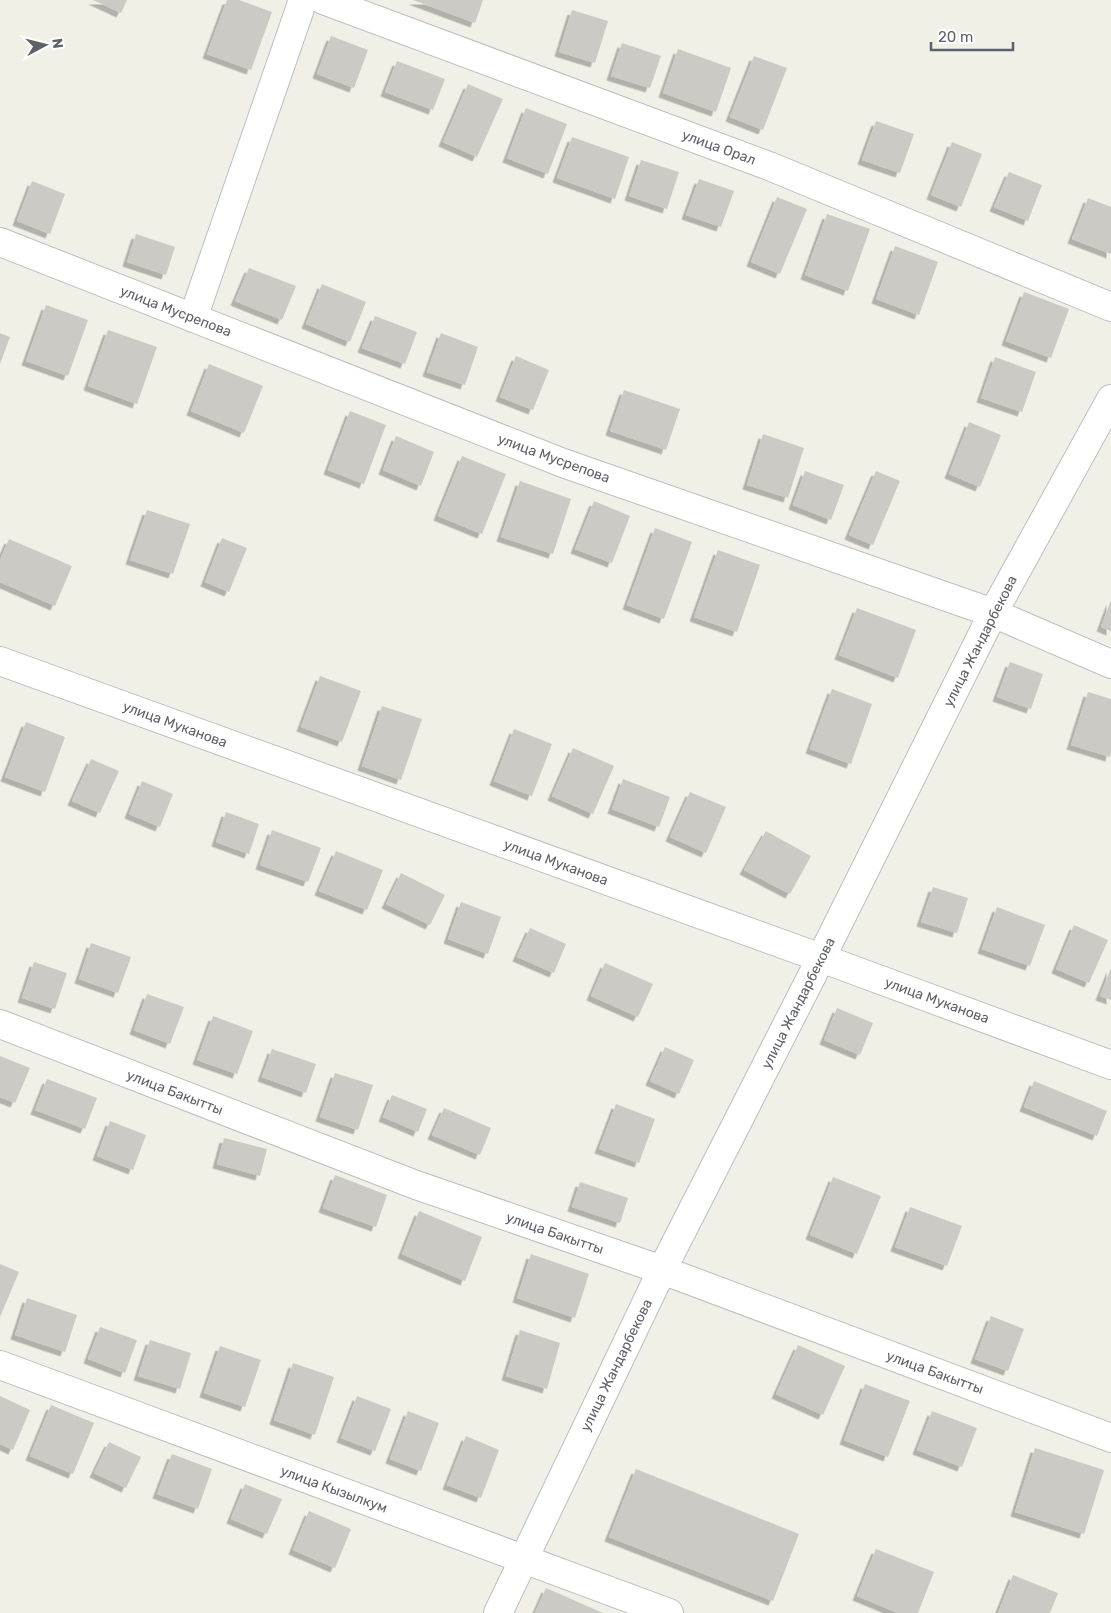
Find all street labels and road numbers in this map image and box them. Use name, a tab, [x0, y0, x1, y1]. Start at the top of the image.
street label: улица Орал	[680, 126, 758, 169]
street label: улица Мусрепова	[118, 282, 234, 341]
street label: улица Мусрепова	[495, 430, 612, 487]
street label: улица Жандарбекова	[940, 573, 1021, 710]
street label: улица Муканова	[120, 698, 229, 751]
street label: улица Муканова	[501, 836, 610, 889]
street label: улица Жандарбекова	[758, 935, 839, 1072]
street label: улица Муканова	[882, 974, 991, 1027]
street label: улица Бакытты	[124, 1066, 226, 1119]
street label: улица Бакытты	[504, 1209, 606, 1258]
street label: улица Жандарбекова	[577, 1296, 656, 1434]
street label: улица Бакытты	[884, 1347, 986, 1398]
street label: улица Кызылкум	[278, 1462, 390, 1517]

